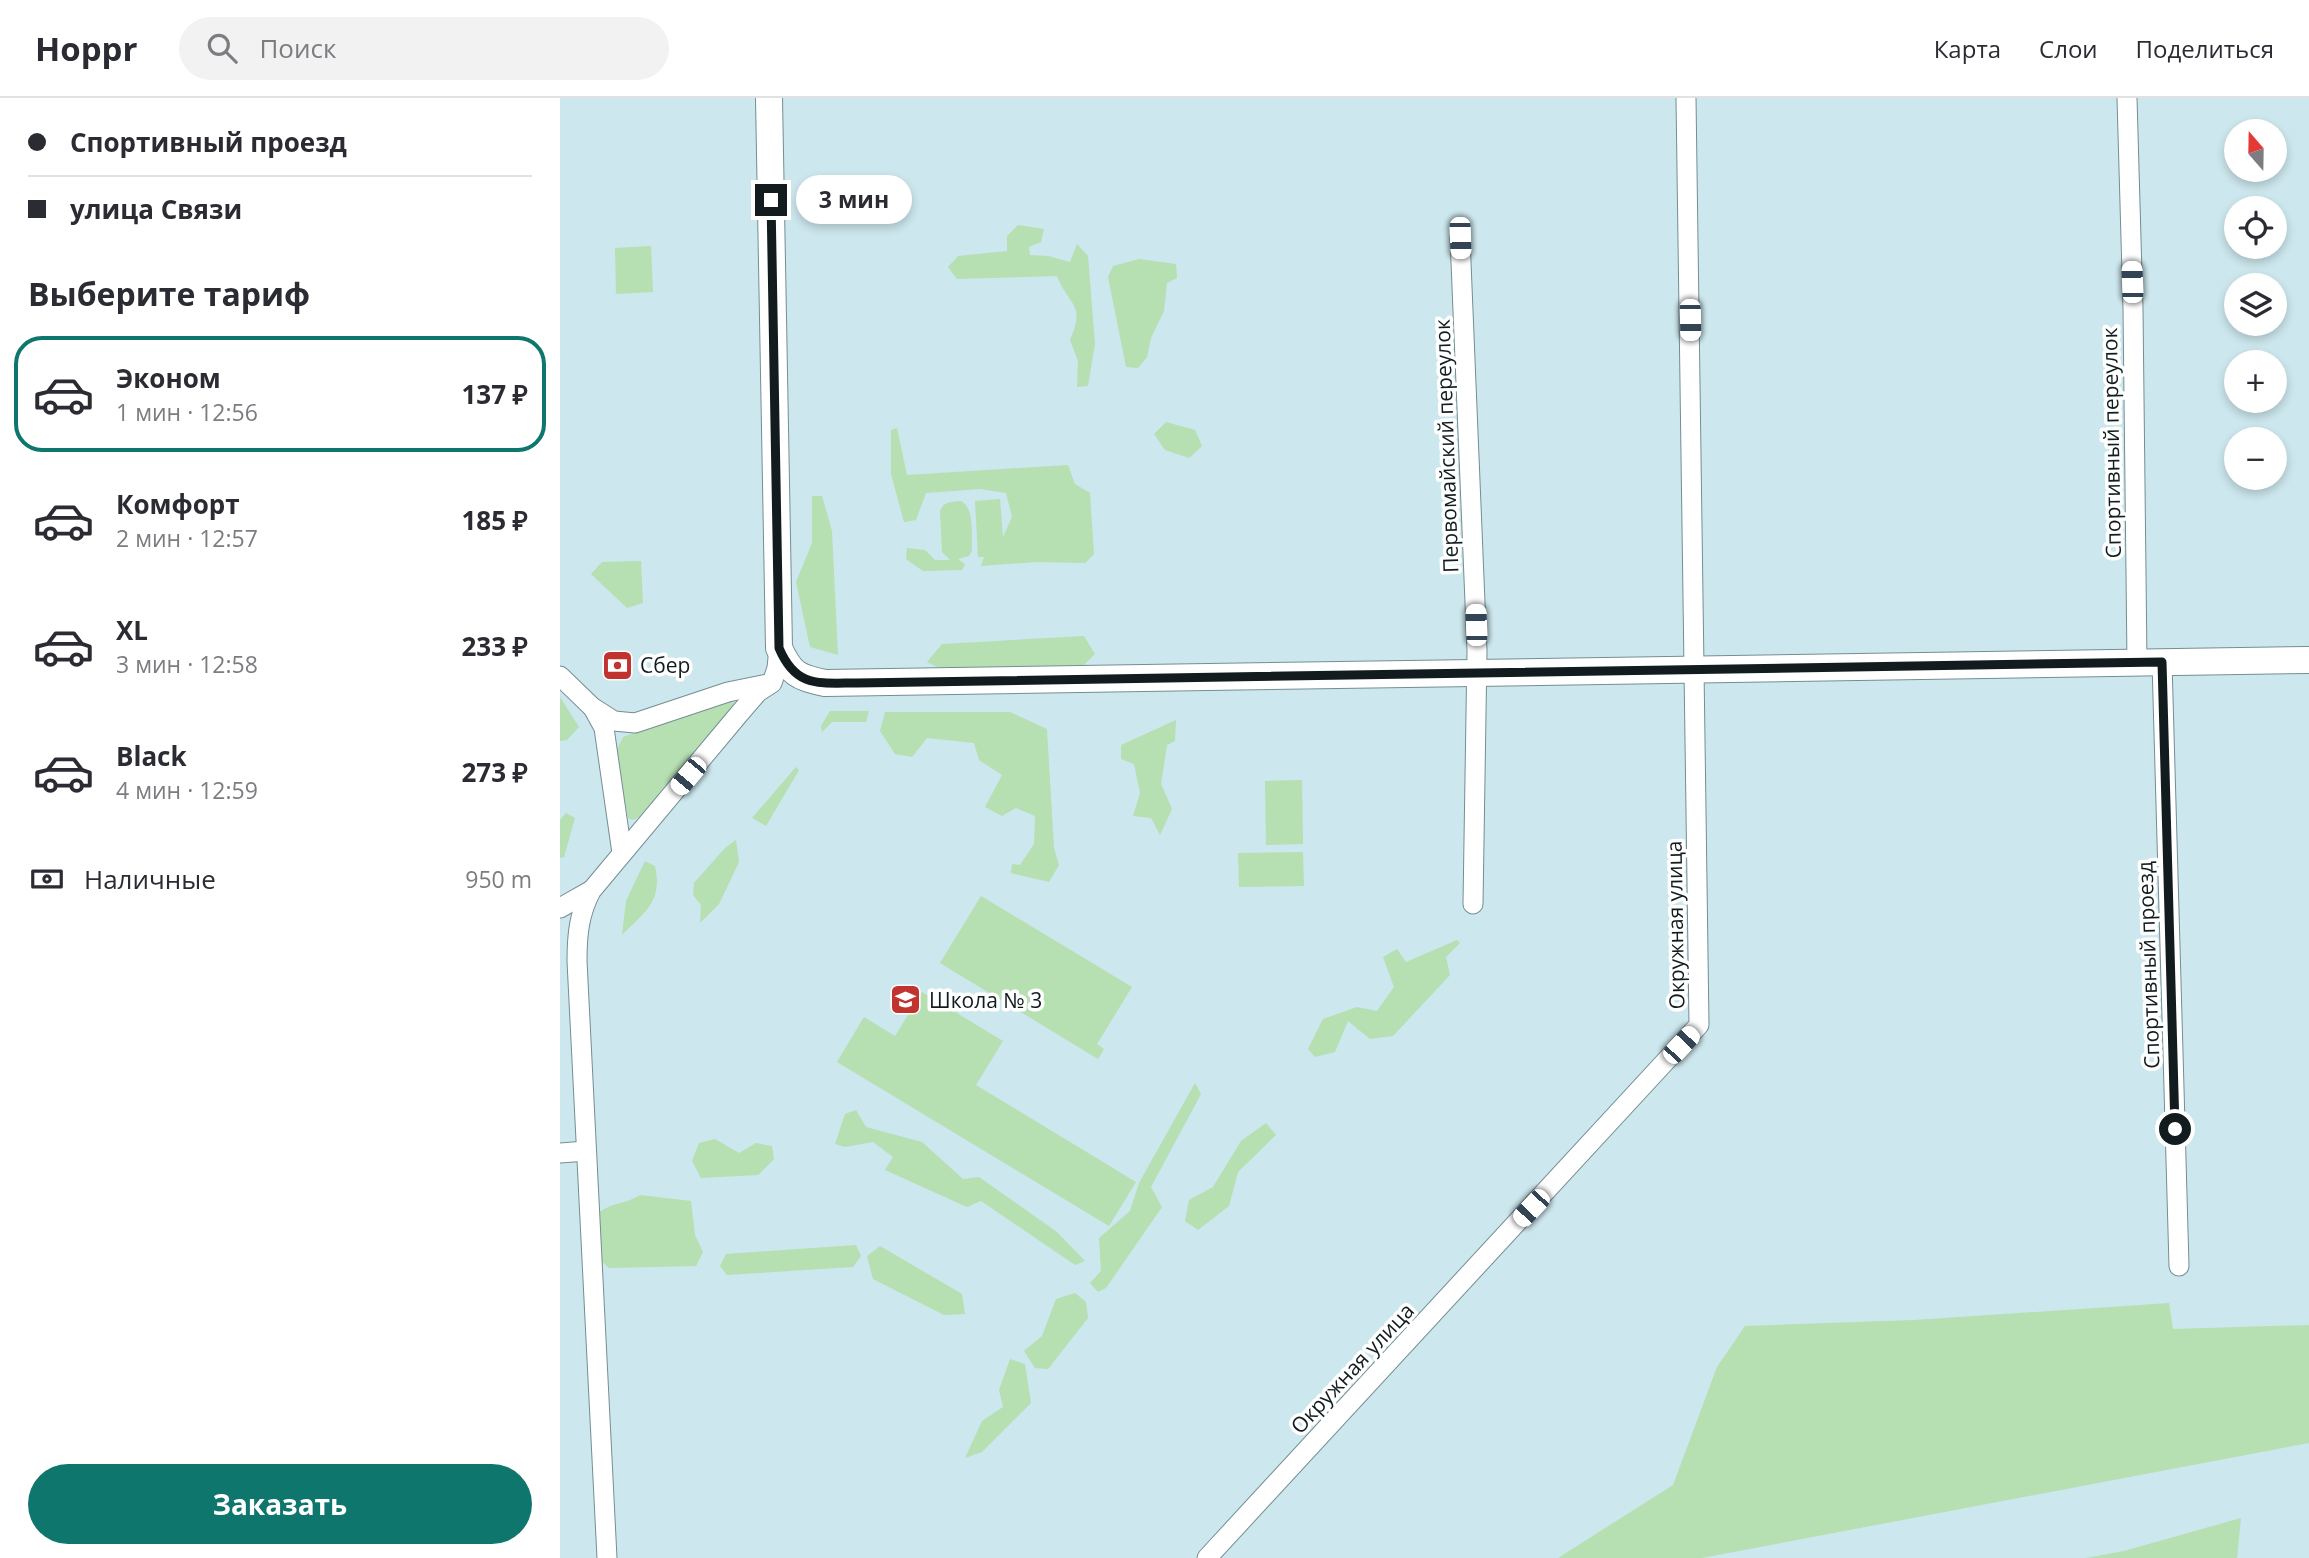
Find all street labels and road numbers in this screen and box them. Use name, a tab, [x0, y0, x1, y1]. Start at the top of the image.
street label: Первомайский переулок	[1428, 319, 1464, 573]
street label: Спортивный переулок	[2095, 327, 2127, 559]
street label: Окружная улица	[1660, 840, 1690, 1010]
street label: Спортивный проезд	[2130, 861, 2166, 1069]
street label: Окружная улица	[1284, 1297, 1420, 1439]

